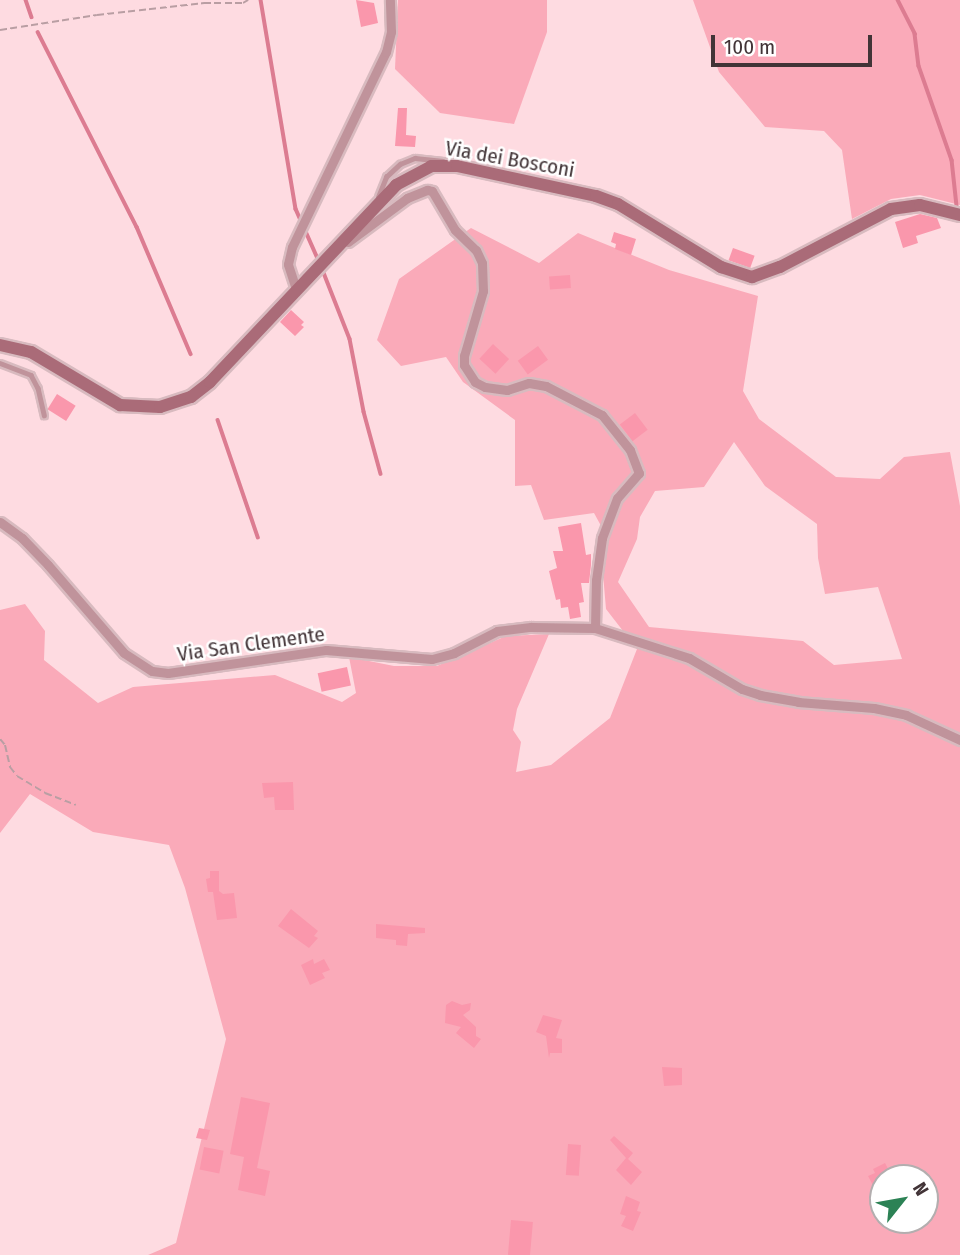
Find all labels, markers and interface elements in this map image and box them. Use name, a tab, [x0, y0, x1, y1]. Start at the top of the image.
scale bar	[715, 21, 876, 65]
text: 100 m	[724, 34, 775, 60]
street label: Via dei Bosconi	[444, 135, 576, 183]
street label: Via San Clemente	[176, 621, 326, 667]
north arrow	[869, 1164, 939, 1234]
text: N	[908, 1178, 934, 1200]

